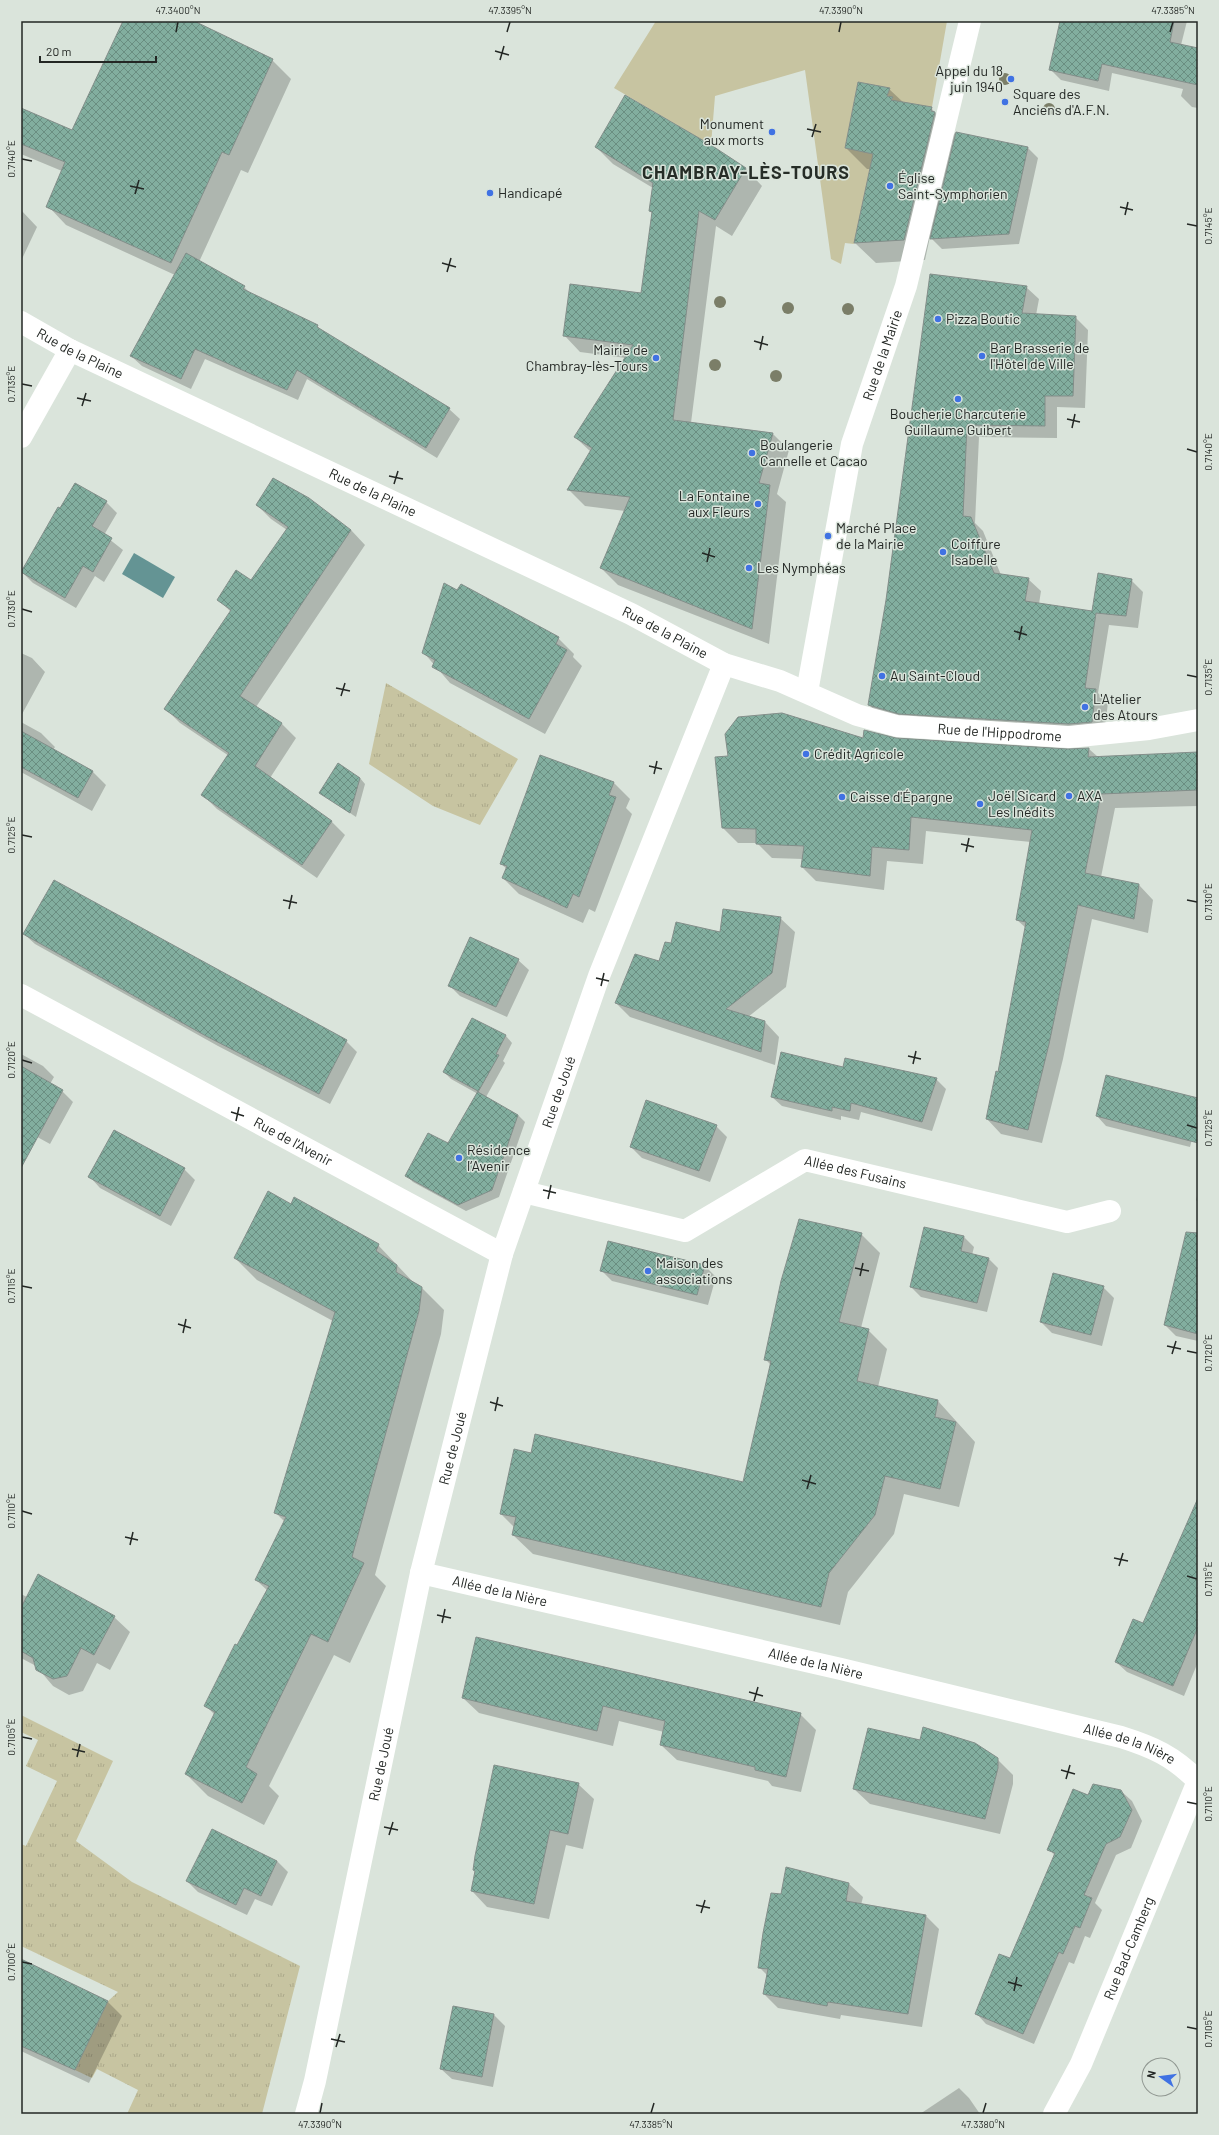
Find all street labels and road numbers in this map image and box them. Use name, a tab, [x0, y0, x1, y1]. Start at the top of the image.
street label: Rue de la Mairie	[859, 308, 905, 402]
street label: Rue de la Plaine	[34, 324, 126, 382]
street label: Rue de la Plaine	[326, 464, 419, 520]
street label: Rue de la Plaine	[620, 602, 711, 662]
street label: Rue de l'Hippodrome	[937, 720, 1062, 745]
street label: Rue de Joué	[538, 1053, 578, 1130]
street label: Rue de l'Avenir	[251, 1113, 336, 1169]
street label: Allée des Fusains	[803, 1151, 909, 1192]
street label: Rue de Joué	[435, 1410, 470, 1486]
street label: Allée de la Nière	[451, 1571, 549, 1610]
street label: Allée de la Nière	[767, 1644, 865, 1682]
street label: Allée de la Nière	[1082, 1719, 1179, 1767]
street label: Rue de Joué	[365, 1725, 397, 1802]
street label: Rue Bad-Camberg	[1099, 1894, 1157, 2002]

